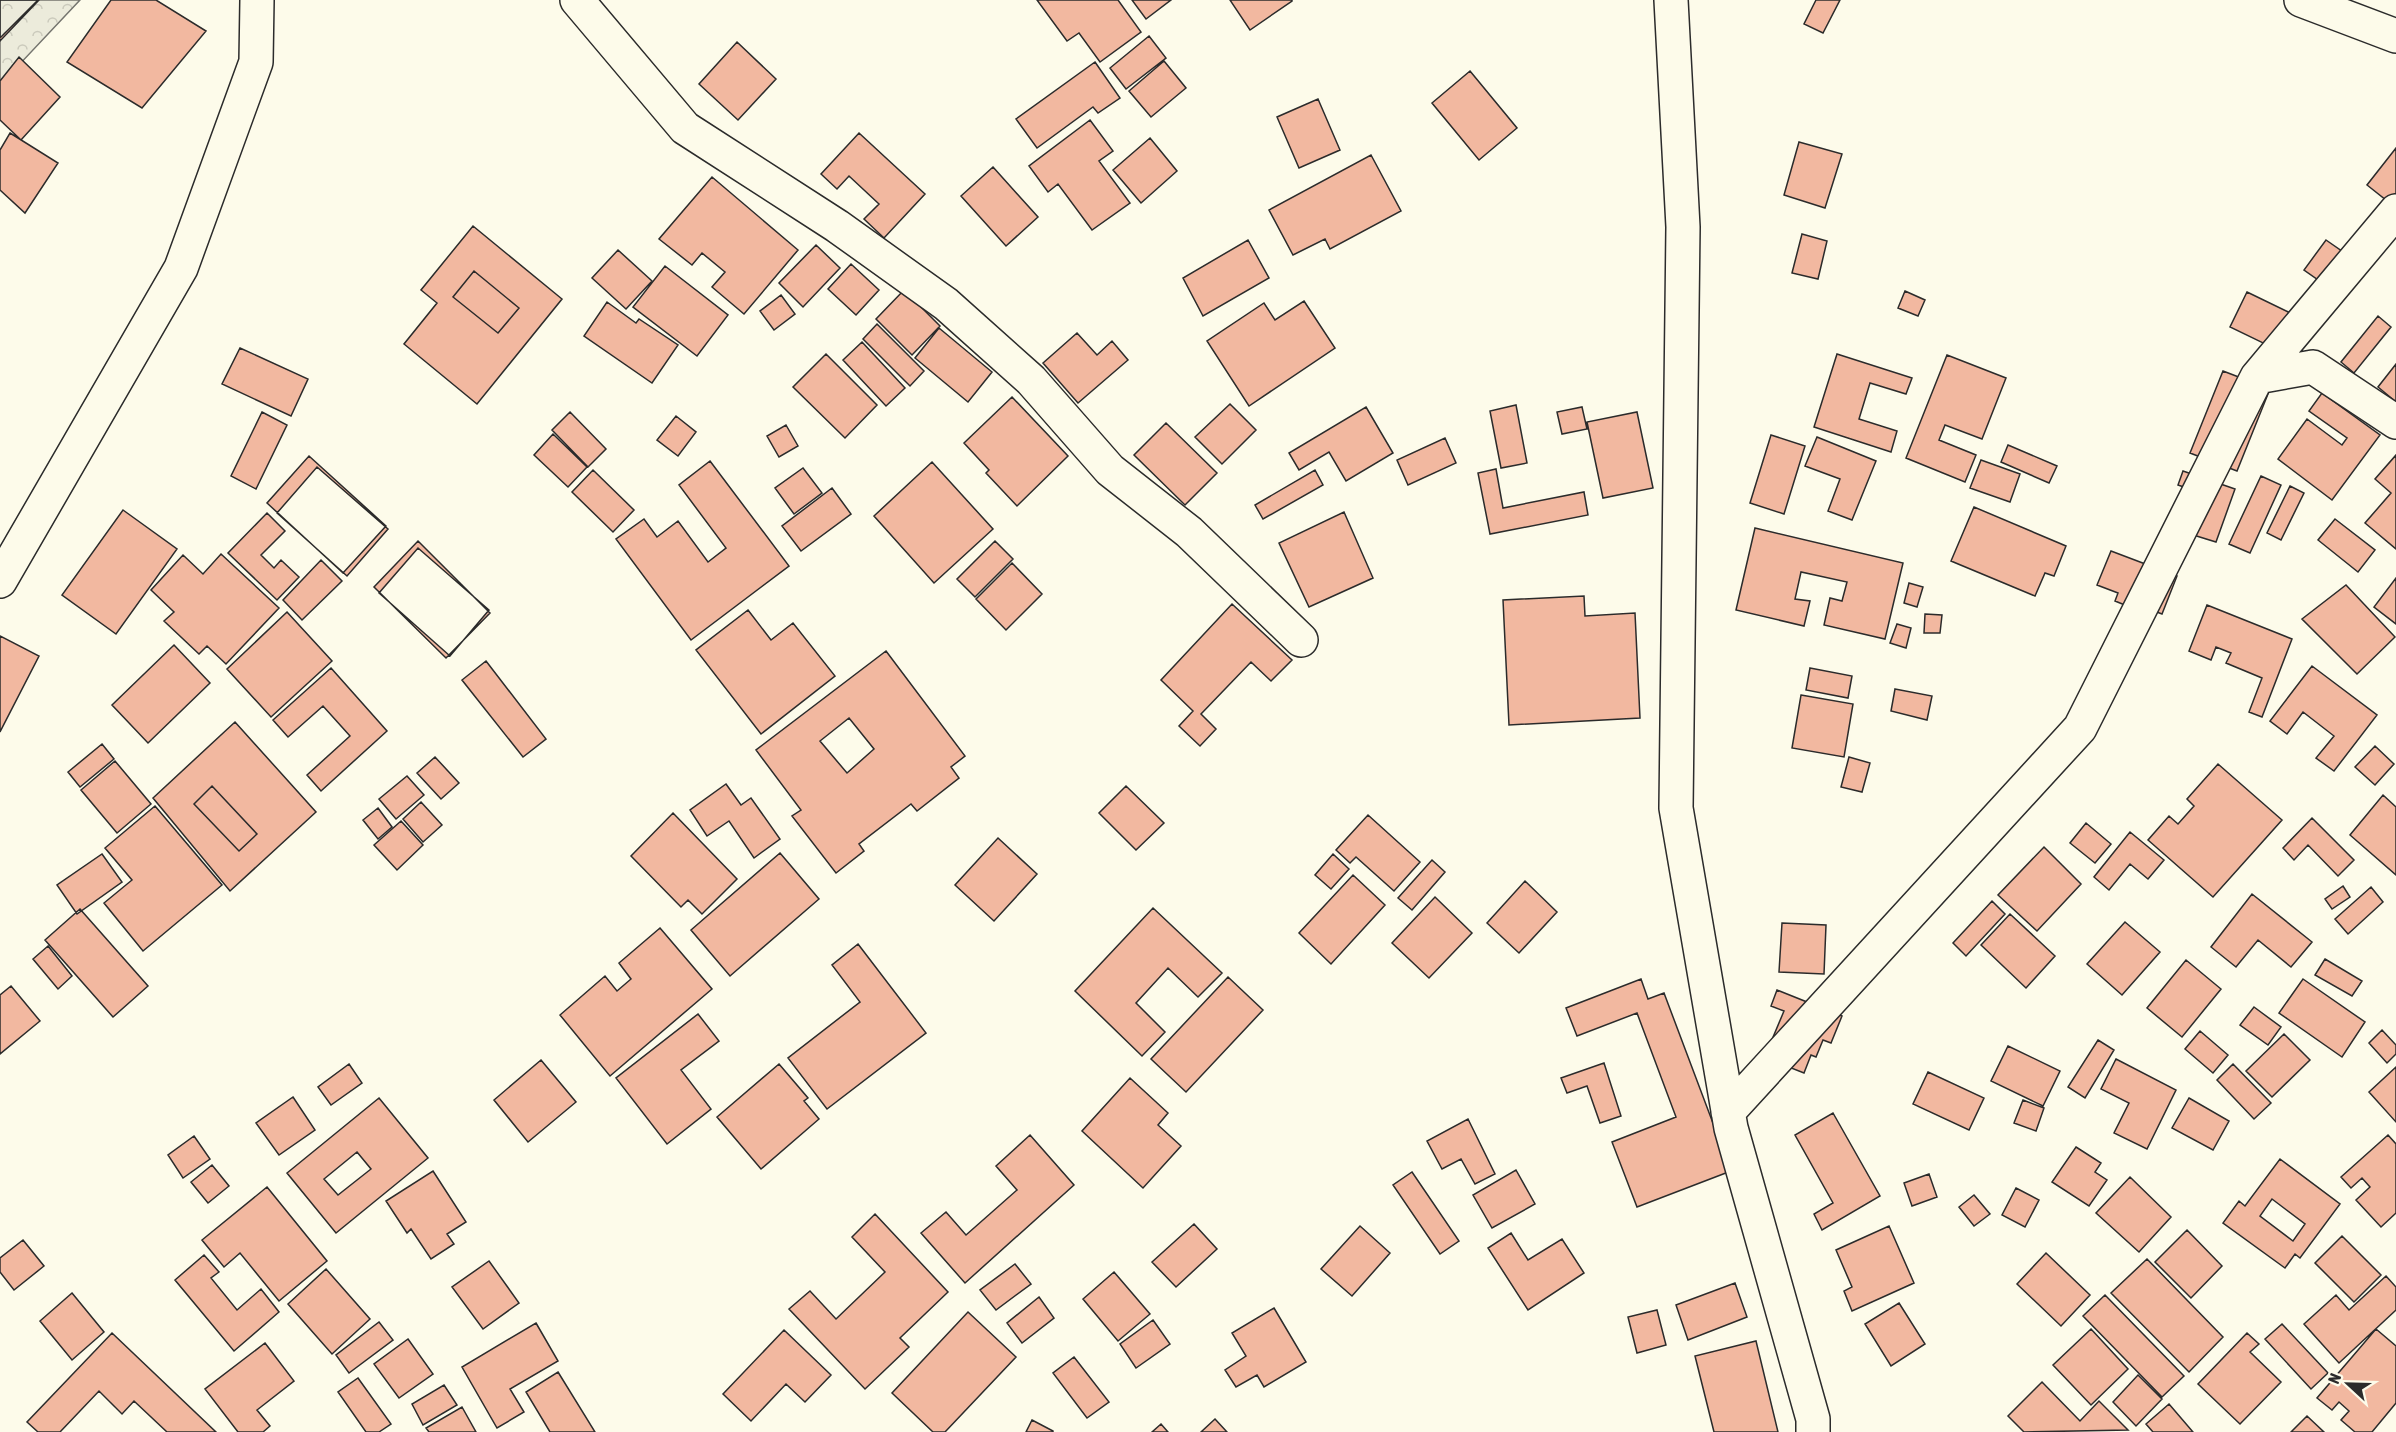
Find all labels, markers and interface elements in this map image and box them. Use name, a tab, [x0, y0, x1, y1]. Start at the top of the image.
north arrow	[2318, 1354, 2378, 1414]
text: N	[2324, 1371, 2344, 1386]

